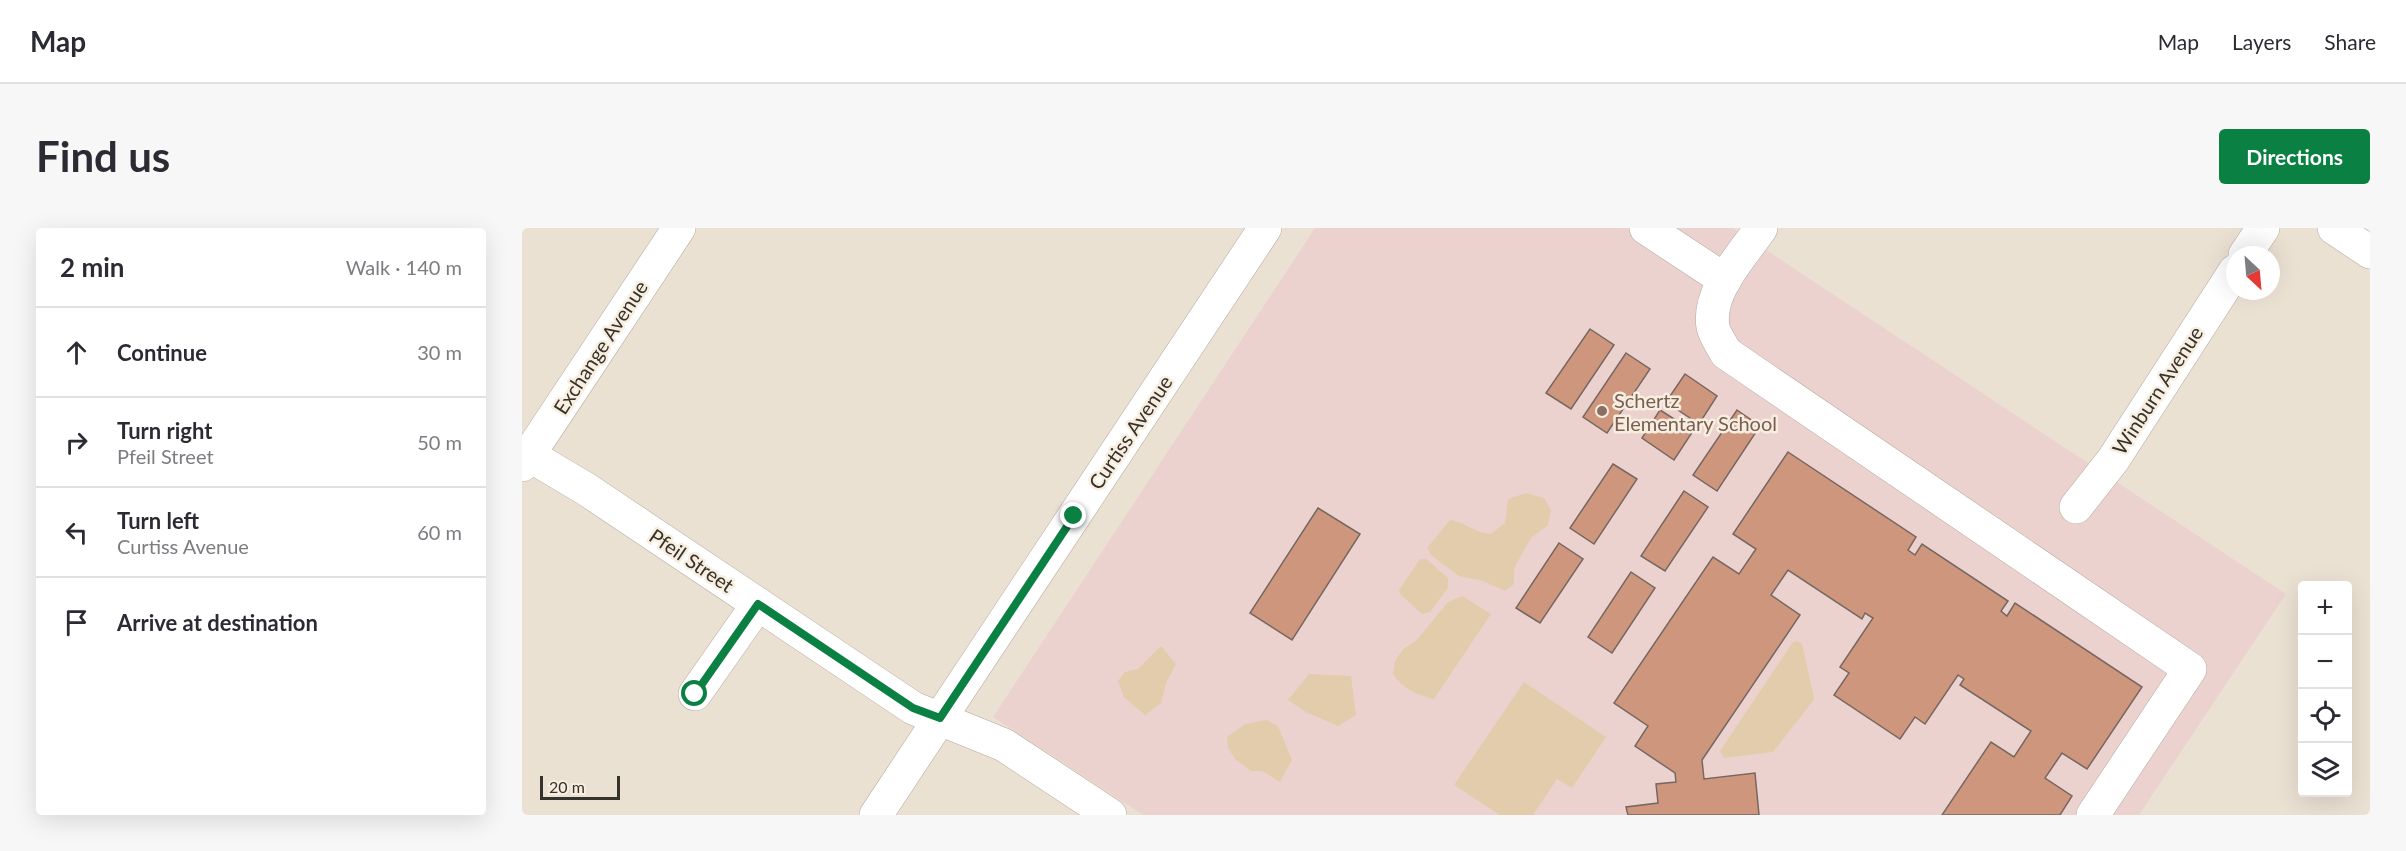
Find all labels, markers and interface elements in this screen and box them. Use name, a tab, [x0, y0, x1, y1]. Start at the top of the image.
text: Map	[30, 24, 86, 58]
text: Map	[2158, 29, 2199, 54]
text: Layers	[2232, 29, 2291, 54]
text: Share	[2324, 29, 2376, 54]
button: Directions	[2219, 129, 2370, 184]
text: Find us	[36, 131, 170, 181]
north arrow	[2226, 246, 2280, 300]
text: 2 min	[60, 251, 124, 283]
text: Walk · 140 m	[346, 255, 462, 279]
street label: Exchange Avenue	[548, 276, 652, 418]
street label: Winburn Avenue	[2107, 321, 2207, 459]
icon: ahead	[60, 336, 93, 369]
text: Continue	[117, 339, 207, 366]
text: 30 m	[417, 340, 462, 364]
street label: Curtiss Avenue	[1083, 371, 1177, 493]
place label: Schertz Elementary School	[1614, 388, 1777, 435]
marker: Schertz Elementary School	[1595, 404, 1609, 418]
text: Turn right	[117, 417, 212, 444]
icon: right	[60, 426, 93, 459]
text: 50 m	[417, 430, 462, 454]
text: Pfeil Street	[117, 444, 214, 468]
route end	[1060, 502, 1086, 528]
text: Turn left	[117, 507, 199, 534]
icon: left	[60, 516, 93, 549]
text: 60 m	[417, 520, 462, 544]
street label: Pfeil Street	[645, 523, 739, 597]
text: Curtiss Avenue	[117, 534, 249, 558]
map controls	[2298, 581, 2352, 797]
button: +	[2298, 581, 2352, 635]
icon: arrive	[60, 606, 93, 639]
text: Arrive at destination	[117, 609, 318, 636]
button: −	[2298, 635, 2352, 689]
route start	[681, 680, 707, 706]
button: locate	[2298, 689, 2352, 743]
button: layers	[2298, 743, 2352, 797]
scale bar	[540, 773, 620, 800]
text: 20 m	[549, 777, 585, 796]

